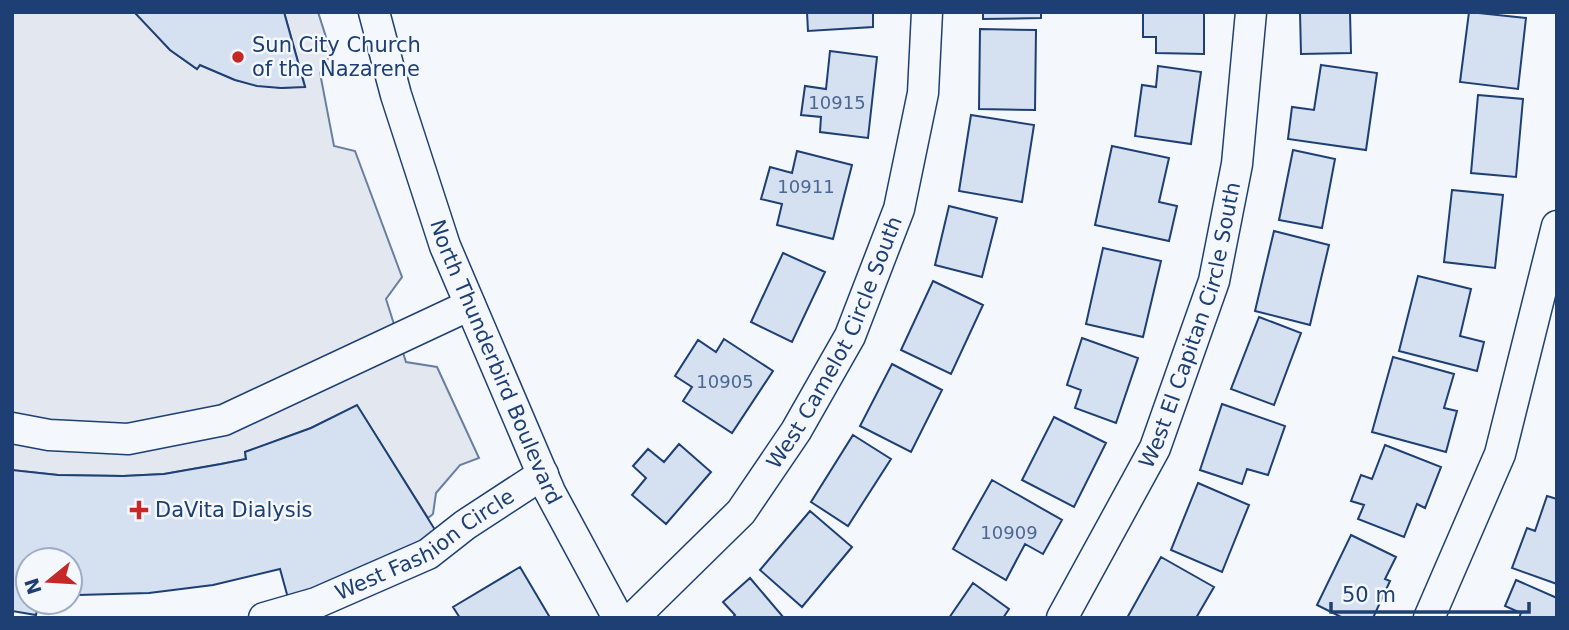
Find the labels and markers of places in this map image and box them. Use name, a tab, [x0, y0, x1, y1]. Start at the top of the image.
place label: Sun City Church of the Nazarene	[252, 33, 421, 81]
marker: Sun City Church of the Nazarene	[230, 49, 246, 65]
place label: DaVita Dialysis	[155, 498, 312, 522]
marker: DaVita Dialysis	[129, 500, 149, 520]

